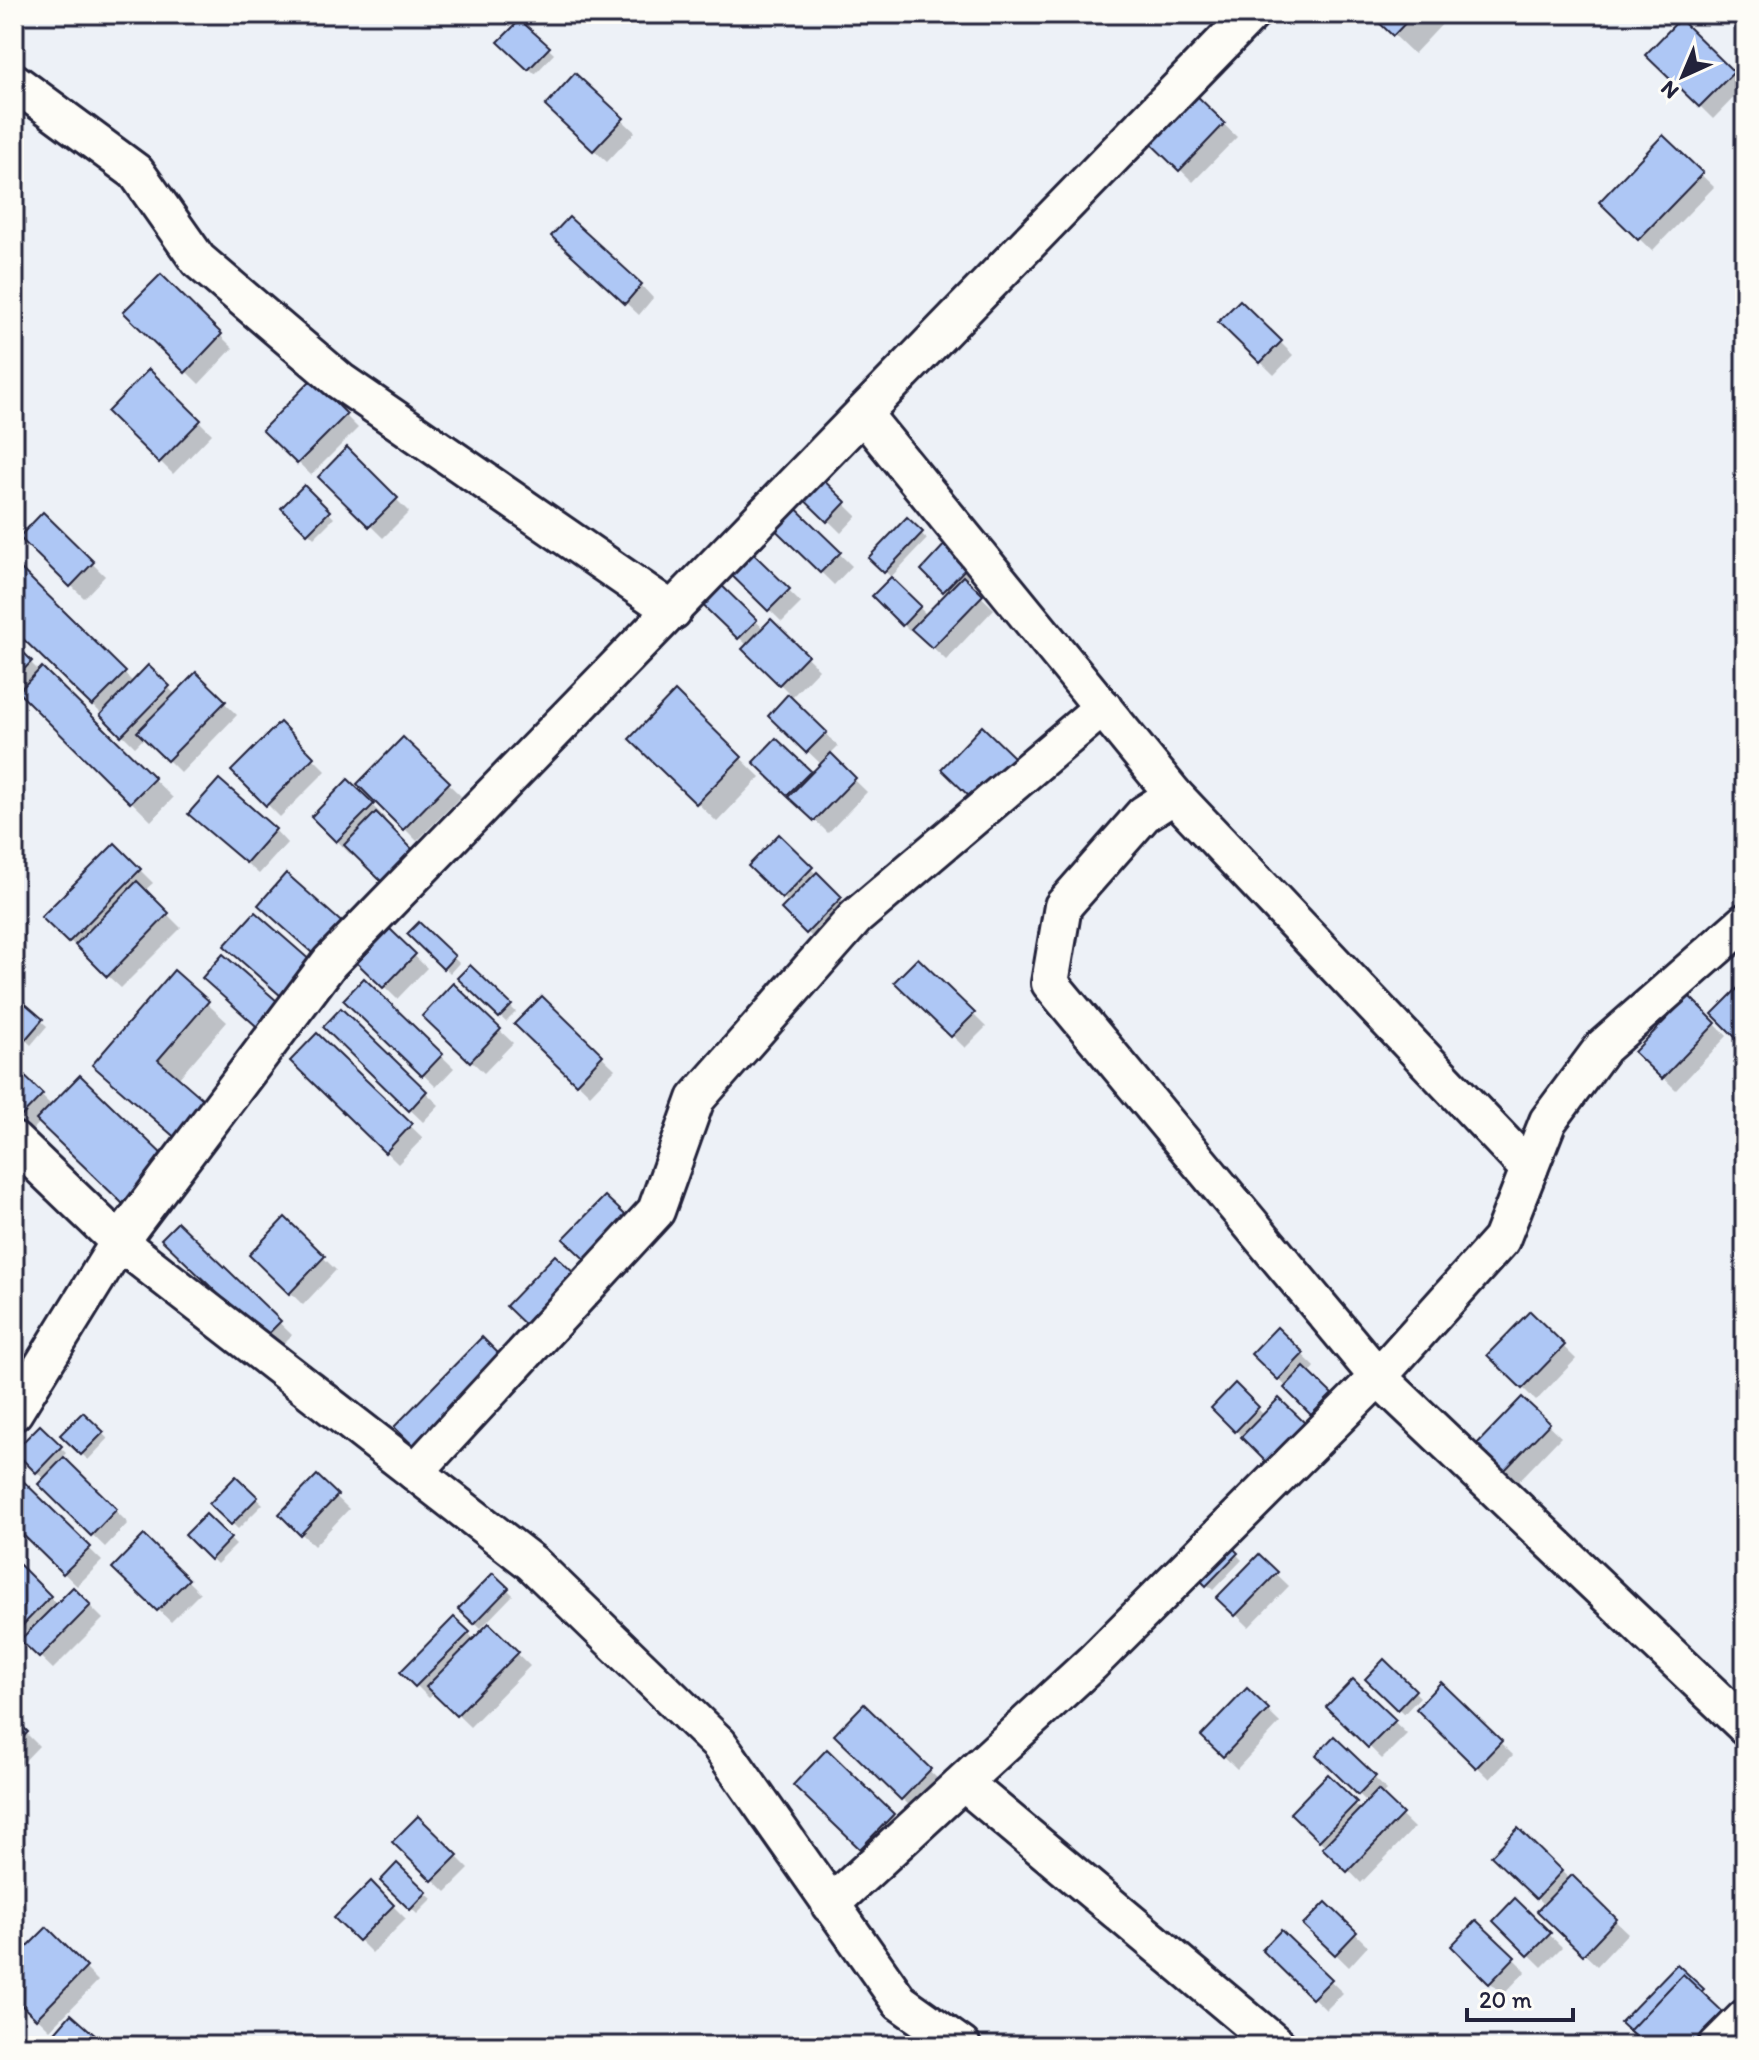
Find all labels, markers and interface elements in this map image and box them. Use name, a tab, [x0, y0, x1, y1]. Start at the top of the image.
north arrow	[1643, 36, 1723, 116]
text: N	[1655, 75, 1684, 105]
scale bar	[1467, 1972, 1573, 2022]
text: 20 m	[1479, 1985, 1532, 2014]

